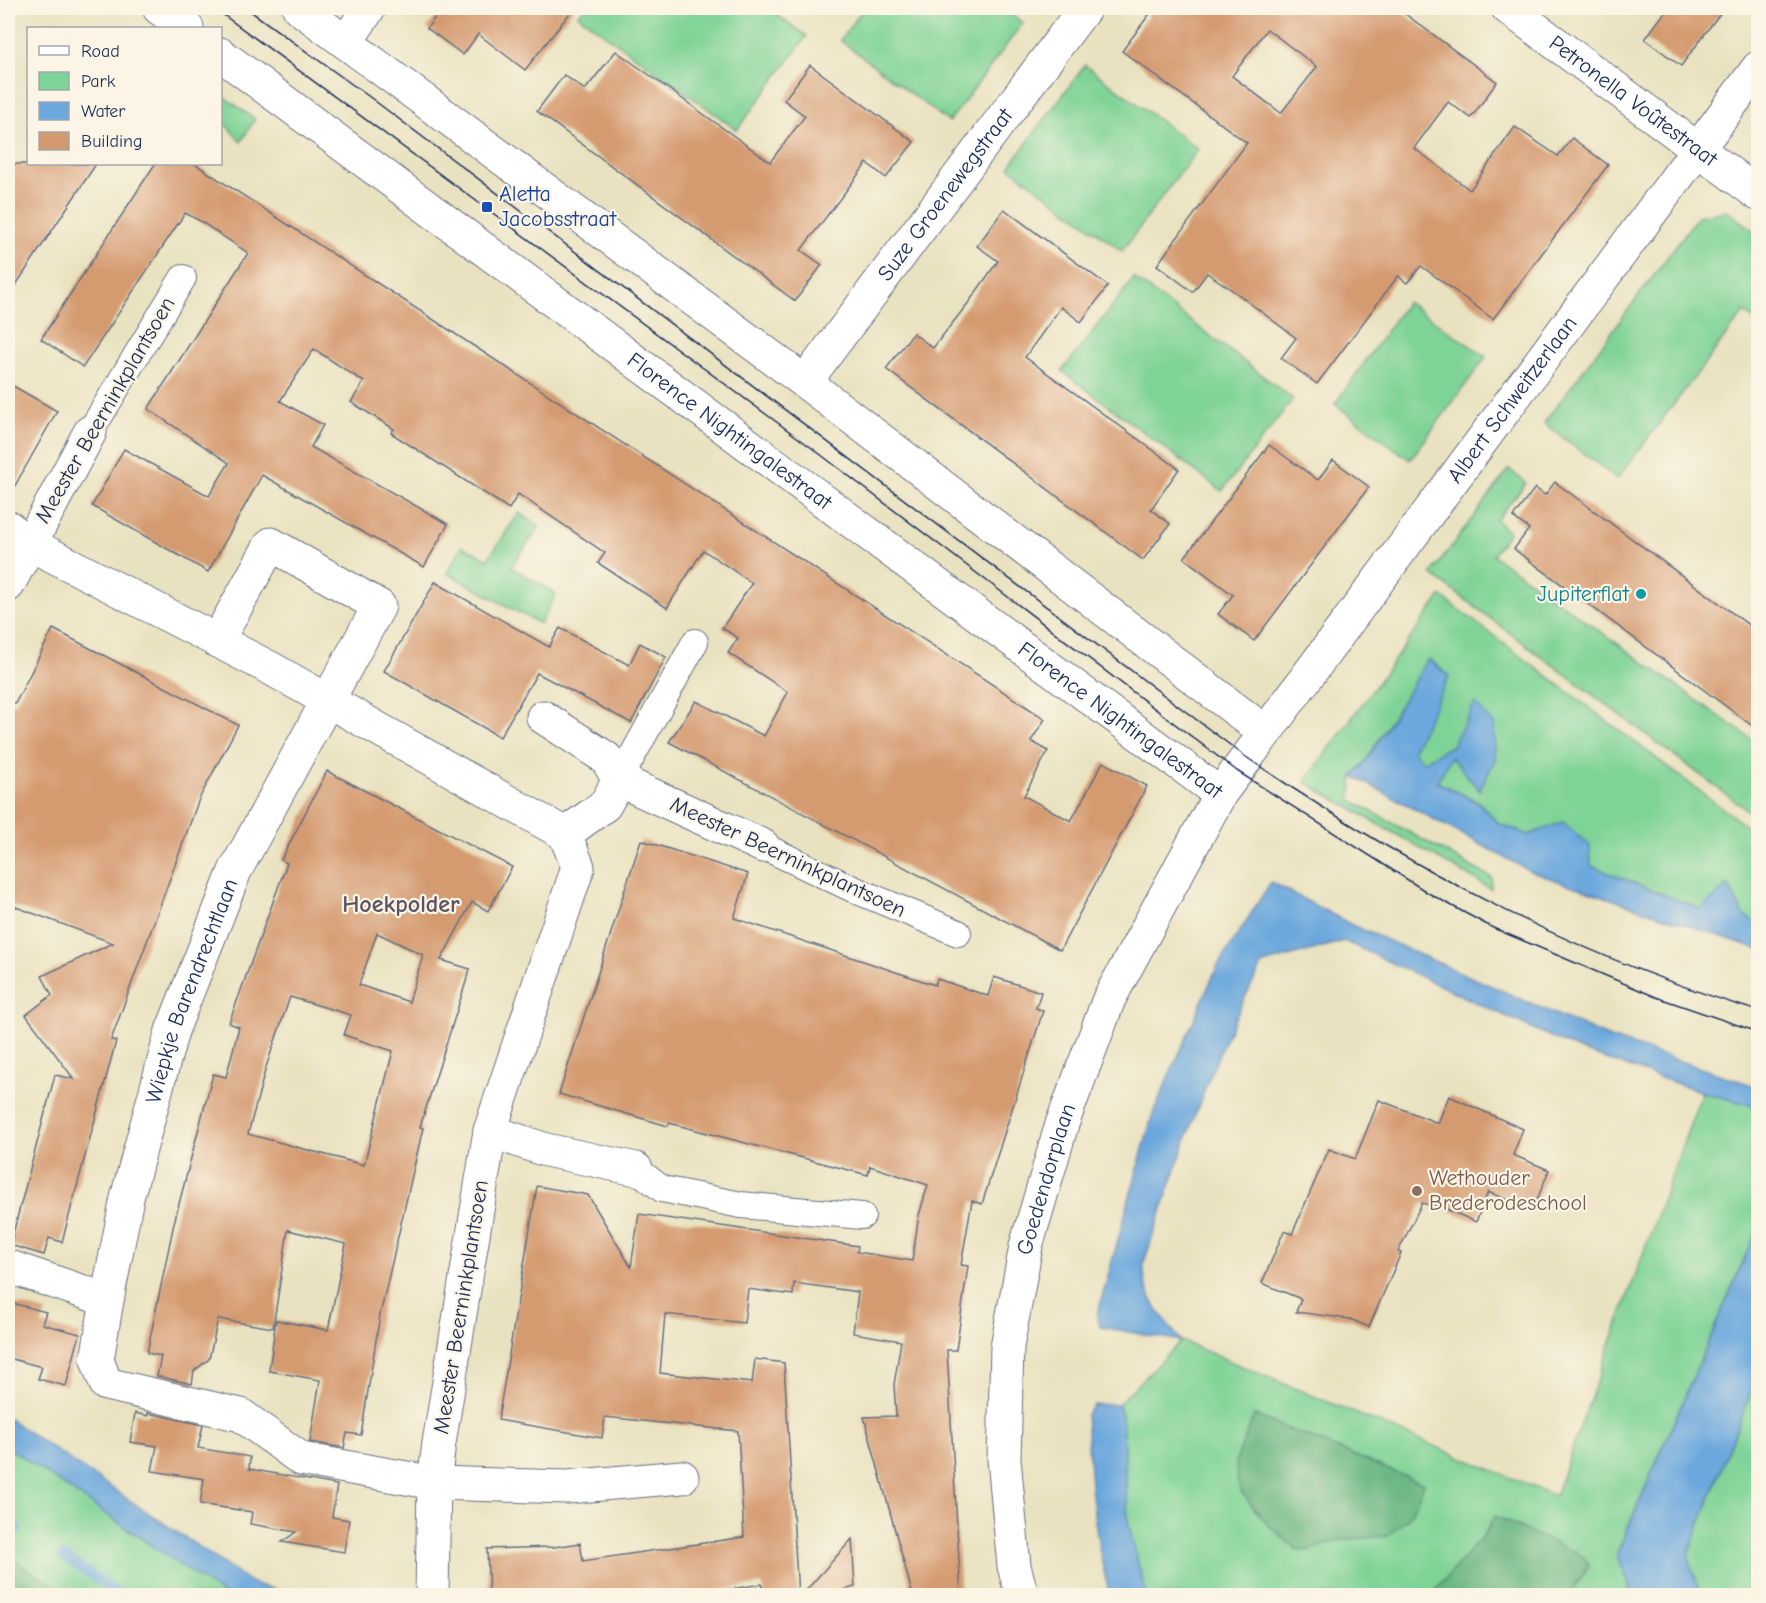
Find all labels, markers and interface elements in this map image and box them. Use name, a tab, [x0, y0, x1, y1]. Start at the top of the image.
legend	[27, 27, 222, 165]
street label: Petronella Voûtestraat	[1544, 30, 1723, 173]
text: Road	[81, 41, 120, 62]
text: Park	[81, 71, 116, 92]
text: Water	[81, 101, 126, 122]
street label: Suze Groenewegstraat	[872, 103, 1019, 286]
text: Building	[81, 131, 143, 152]
place label: Aletta Jacobsstraat	[499, 181, 617, 232]
marker: Aletta Jacobsstraat	[480, 200, 494, 214]
street label: Meester Beerninkplantsoen	[29, 292, 181, 528]
street label: Albert Schweitzerlaan	[1442, 311, 1583, 488]
street label: Florence Nightingalestraat	[622, 347, 838, 516]
place label: Jupiterflat	[1537, 581, 1630, 607]
marker: Jupiterflat	[1634, 587, 1648, 601]
street label: Florence Nightingalestraat	[1013, 636, 1228, 805]
street label: Meester Beerninkplantsoen	[666, 791, 910, 923]
street label: Wiepkje Barendrechtlaan	[140, 875, 244, 1106]
district label: Hoekpolder	[342, 890, 460, 918]
street label: Goedendorplaan	[1012, 1100, 1082, 1257]
place label: Wethouder Brederodeschool	[1429, 1165, 1587, 1216]
street label: Meester Beerninkplantsoen	[428, 1178, 494, 1436]
marker: Wethouder Brederodeschool	[1410, 1184, 1424, 1198]

